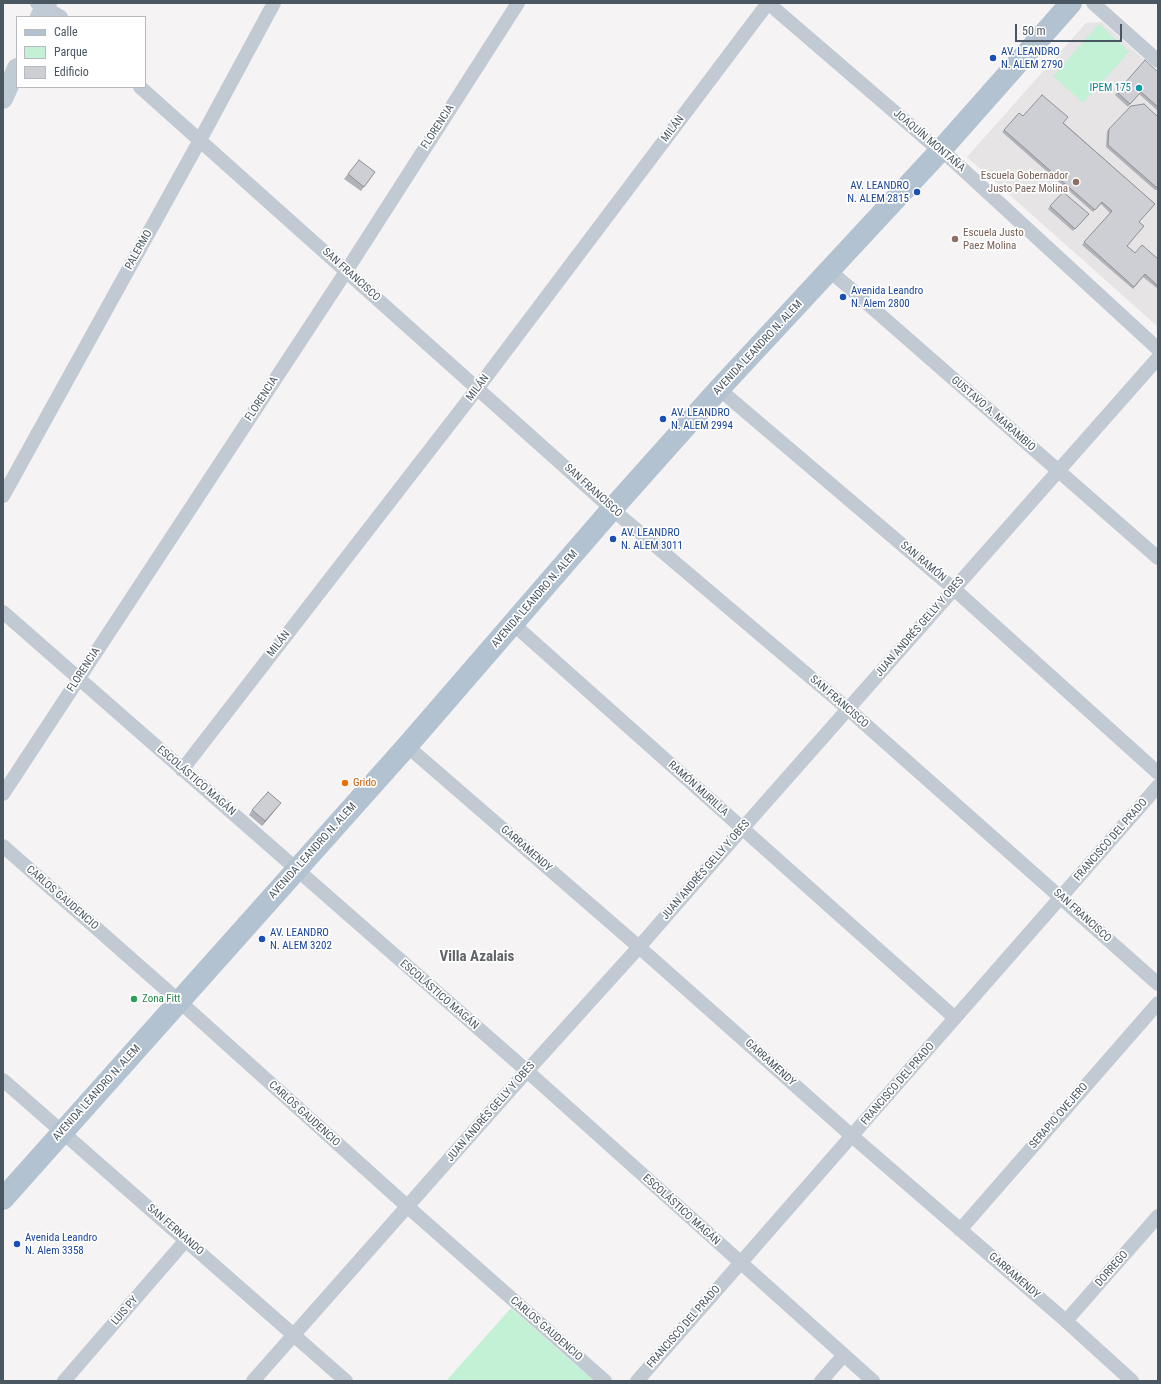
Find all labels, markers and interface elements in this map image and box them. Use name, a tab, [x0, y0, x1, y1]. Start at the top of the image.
legend	[16, 16, 146, 88]
scale bar	[1017, 16, 1124, 42]
text: 50 m	[1022, 24, 1046, 38]
text: Calle	[54, 25, 78, 39]
text: Parque	[54, 45, 87, 59]
place label: AV. LEANDRO N. ALEM 2790	[1001, 45, 1063, 71]
marker: AV. LEANDRO N. ALEM 2790	[988, 53, 998, 63]
text: Edificio	[54, 65, 89, 79]
place label: IPEM 175	[1090, 81, 1131, 95]
marker: IPEM 175	[1134, 83, 1144, 93]
street label: FLORENCIA	[419, 102, 457, 152]
street label: JOAQUÍN MONTAÑA	[890, 107, 968, 175]
street label: MILÁN	[659, 113, 687, 145]
place label: Escuela Gobernador Justo Paez Molina	[981, 169, 1068, 195]
marker: Escuela Gobernador Justo Paez Molina	[1071, 177, 1081, 187]
place label: AV. LEANDRO N. ALEM 2815	[847, 179, 909, 205]
marker: AV. LEANDRO N. ALEM 2815	[912, 187, 922, 197]
place label: Escuela Justo Paez Molina	[963, 226, 1024, 252]
street label: PALERMO	[123, 228, 155, 272]
marker: Escuela Justo Paez Molina	[950, 234, 960, 244]
street label: SAN FRANCISCO	[319, 246, 383, 304]
place label: Avenida Leandro N. Alem 2800	[851, 284, 923, 310]
marker: Avenida Leandro N. Alem 2800	[838, 292, 848, 302]
street label: AVENIDA LEANDRO N. ALEM	[711, 298, 805, 398]
street label: MILÁN	[464, 372, 492, 404]
street label: FLORENCIA	[243, 374, 281, 424]
street label: GUSTAVO A. MARAMBIO	[948, 374, 1038, 454]
place label: AV. LEANDRO N. ALEM 2994	[671, 406, 733, 432]
marker: AV. LEANDRO N. ALEM 2994	[658, 414, 668, 424]
street label: SAN FRANCISCO	[561, 462, 625, 520]
place label: AV. LEANDRO N. ALEM 3011	[621, 526, 683, 552]
marker: AV. LEANDRO N. ALEM 3011	[608, 534, 618, 544]
street label: SAN RAMÓN	[898, 539, 948, 585]
street label: AVENIDA LEANDRO N. ALEM	[489, 548, 581, 650]
street label: JUAN ANDRÉS GELLY Y OBES	[873, 575, 967, 679]
street label: MILÁN	[265, 628, 293, 660]
street label: FLORENCIA	[65, 645, 103, 695]
street label: SAN FRANCISCO	[807, 673, 871, 731]
street label: ESCOLÁSTICO MAGÁN	[154, 743, 238, 819]
street label: RAMÓN MURILLA	[665, 759, 731, 819]
place label: Grido	[353, 776, 376, 790]
marker: Grido	[340, 778, 350, 788]
street label: FRANCISCO DEL PRADO	[1072, 796, 1150, 884]
street label: AVENIDA LEANDRO N. ALEM	[266, 800, 360, 902]
street label: JUAN ANDRÉS GELLY Y OBES	[659, 818, 753, 922]
street label: GARRAMENDY	[498, 823, 554, 875]
street label: CARLOS GAUDENCIO	[23, 863, 101, 933]
street label: SAN FRANCISCO	[1050, 887, 1114, 945]
place label: AV. LEANDRO N. ALEM 3202	[270, 926, 332, 952]
marker: AV. LEANDRO N. ALEM 3202	[257, 934, 267, 944]
district label: Villa Azalais	[440, 948, 514, 966]
street label: ESCOLÁSTICO MAGÁN	[397, 957, 481, 1033]
place label: Zona Fitt	[142, 992, 181, 1006]
marker: Zona Fitt	[129, 994, 139, 1004]
street label: GARRAMENDY	[742, 1037, 798, 1089]
street label: FRANCISCO DEL PRADO	[859, 1040, 937, 1128]
street label: AVENIDA LEANDRO N. ALEM	[50, 1042, 144, 1144]
street label: JUAN ANDRÉS GELLY Y OBES	[444, 1060, 538, 1164]
street label: CARLOS GAUDENCIO	[266, 1079, 342, 1149]
street label: SERAPIO OVEJERO	[1027, 1080, 1091, 1152]
street label: ESCOLÁSTICO MAGÁN	[640, 1172, 722, 1248]
street label: SAN FERNANDO	[144, 1202, 206, 1258]
place label: Avenida Leandro N. Alem 3358	[25, 1231, 97, 1257]
marker: Avenida Leandro N. Alem 3358	[12, 1239, 22, 1249]
street label: DORREGO	[1093, 1248, 1131, 1290]
street label: GARRAMENDY	[986, 1250, 1042, 1302]
street label: FRANCISCO DEL PRADO	[645, 1283, 723, 1371]
street label: LUIS PY	[109, 1294, 141, 1328]
street label: CARLOS GAUDENCIO	[507, 1294, 585, 1364]

